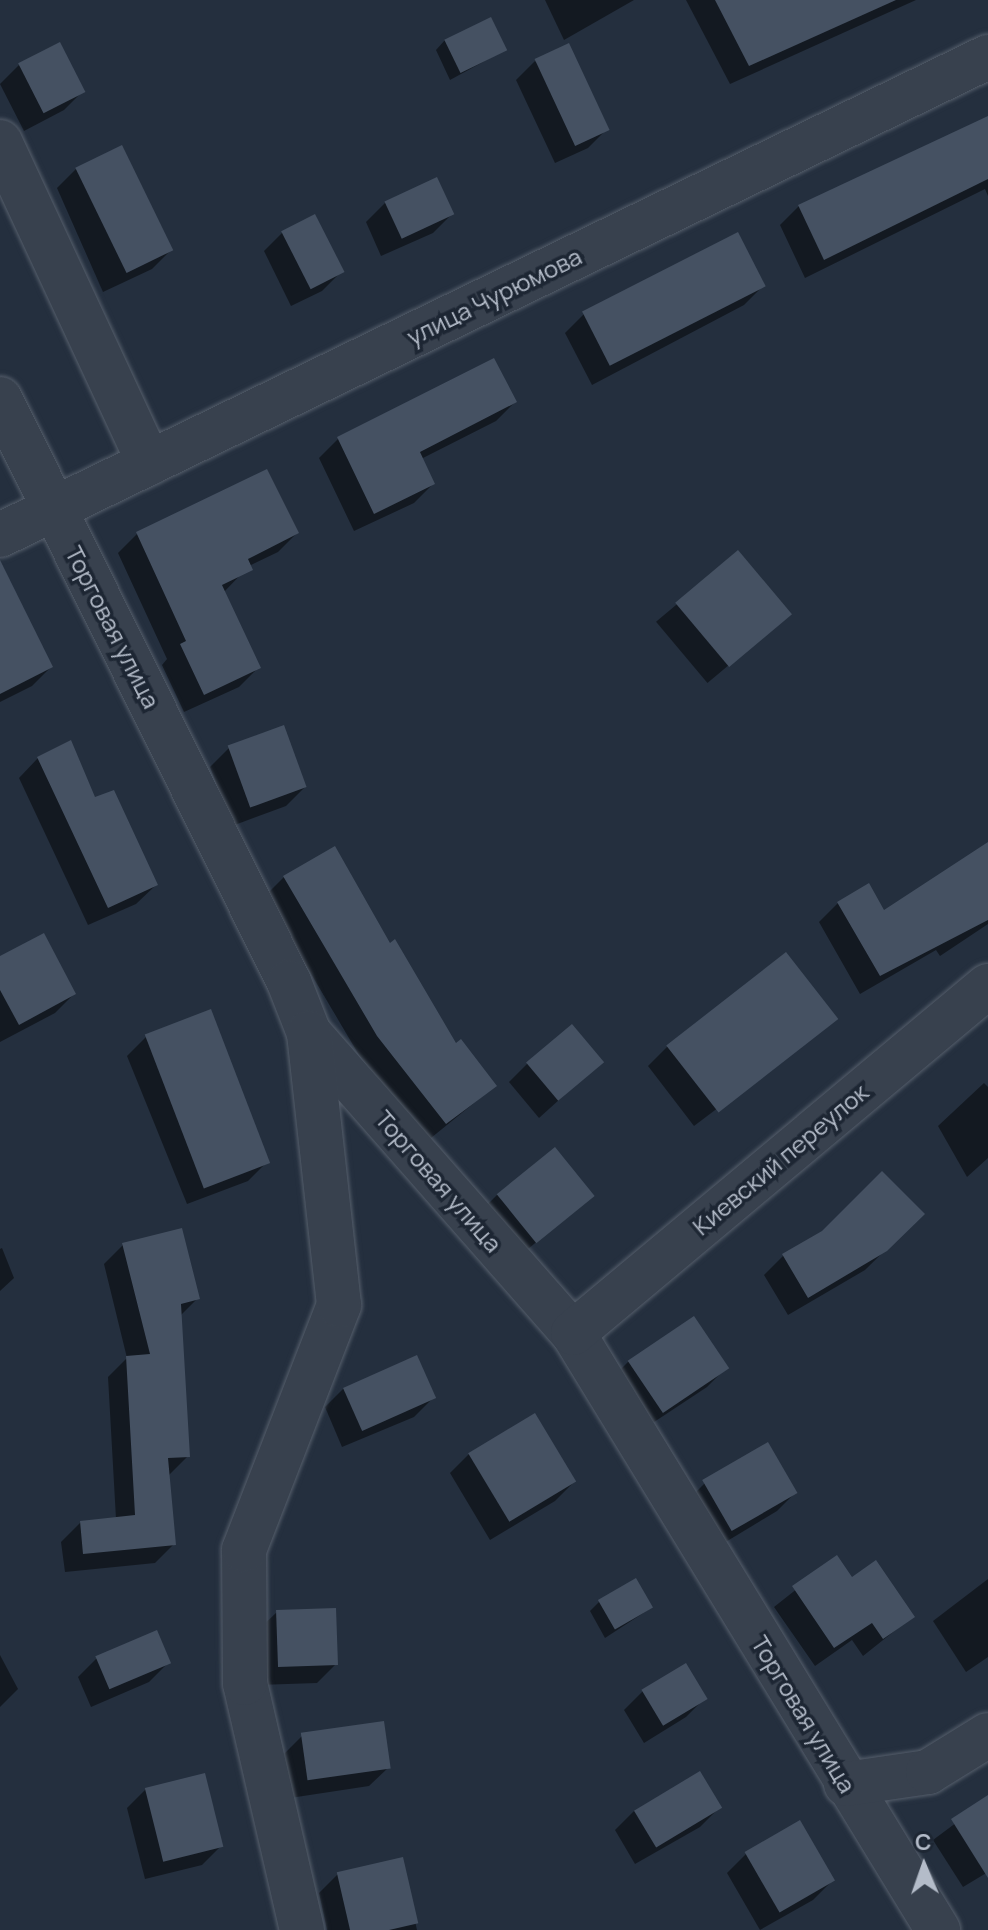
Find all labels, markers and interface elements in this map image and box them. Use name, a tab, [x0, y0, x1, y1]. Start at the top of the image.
street label: улица Чурюмова	[402, 241, 586, 351]
street label: Торговая улица	[60, 541, 166, 713]
street label: Киевский переулок	[687, 1077, 873, 1241]
street label: Торговая улица	[370, 1104, 508, 1258]
street label: Торговая улица	[746, 1630, 862, 1798]
north arrow	[884, 1826, 964, 1906]
text: С	[915, 1827, 932, 1857]

